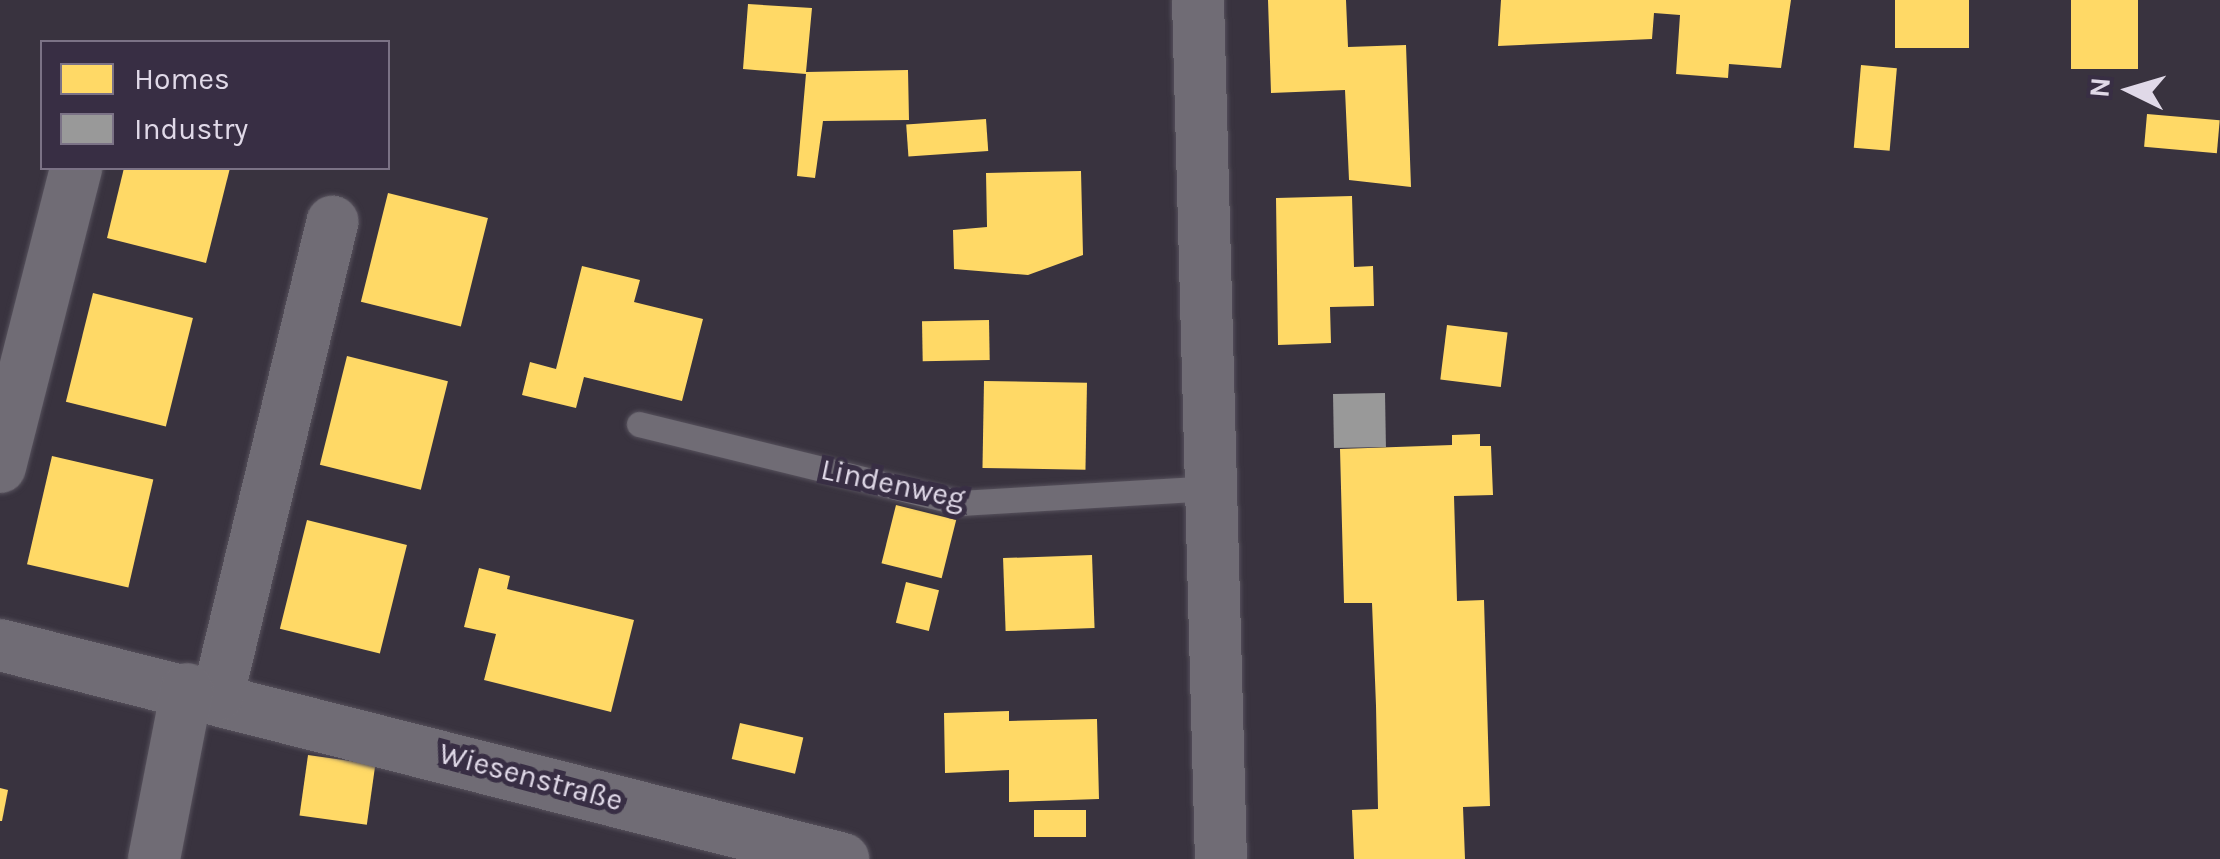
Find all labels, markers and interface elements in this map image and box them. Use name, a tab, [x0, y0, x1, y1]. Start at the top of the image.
legend	[40, 40, 390, 170]
north arrow	[2080, 40, 2180, 140]
text: Homes	[134, 61, 230, 97]
text: N	[2082, 76, 2117, 99]
text: Industry	[134, 111, 248, 147]
street label: Lindenweg	[818, 451, 968, 517]
street label: Wiesenstraße	[435, 735, 627, 819]

